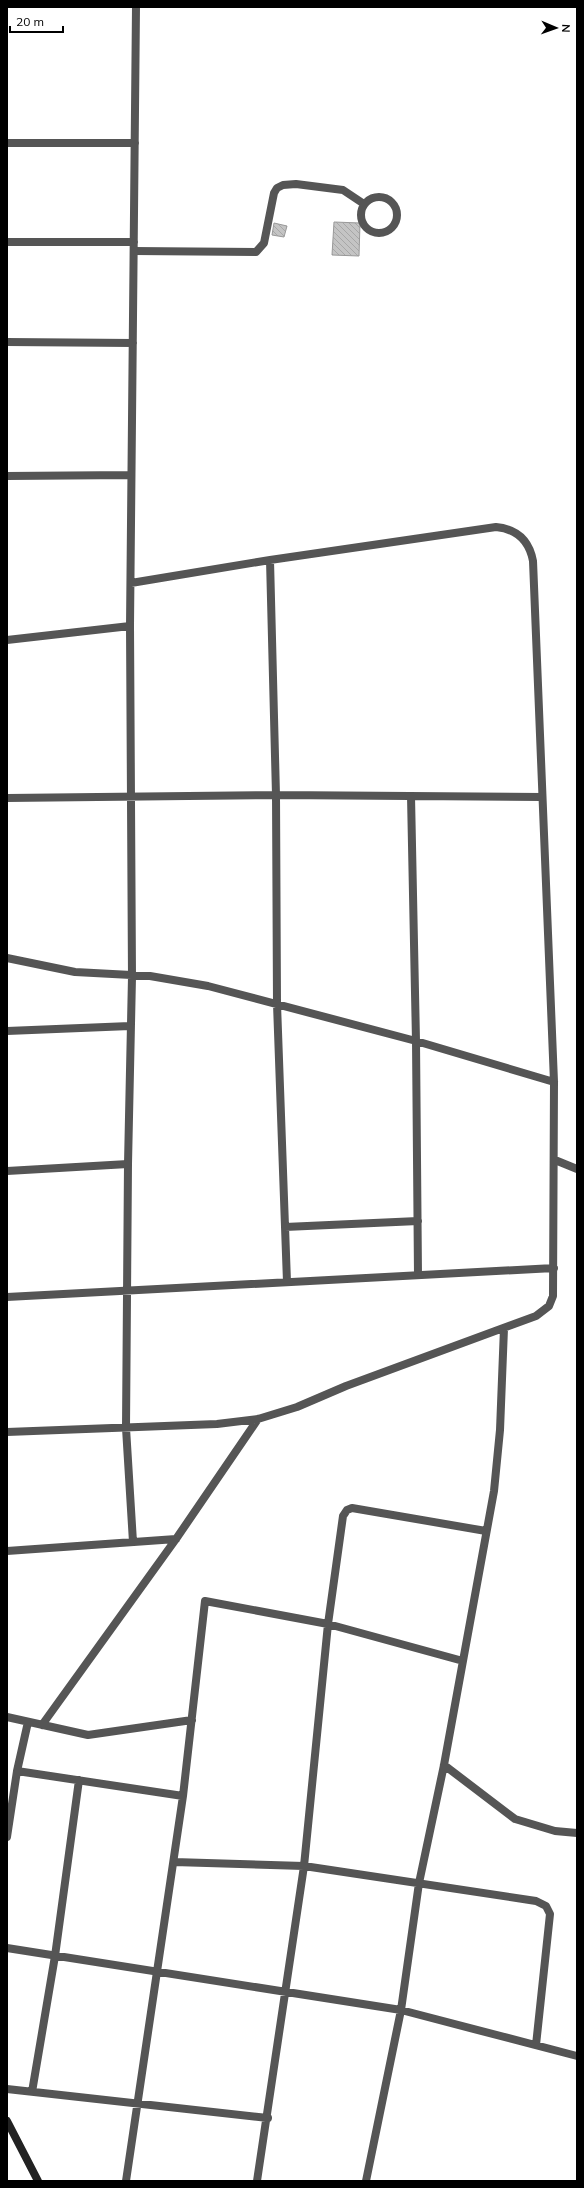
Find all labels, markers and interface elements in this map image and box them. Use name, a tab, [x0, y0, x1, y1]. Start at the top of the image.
scale bar	[10, 8, 63, 34]
north arrow	[536, 8, 576, 48]
text: 20 m	[16, 14, 44, 29]
text: N	[559, 24, 573, 33]

